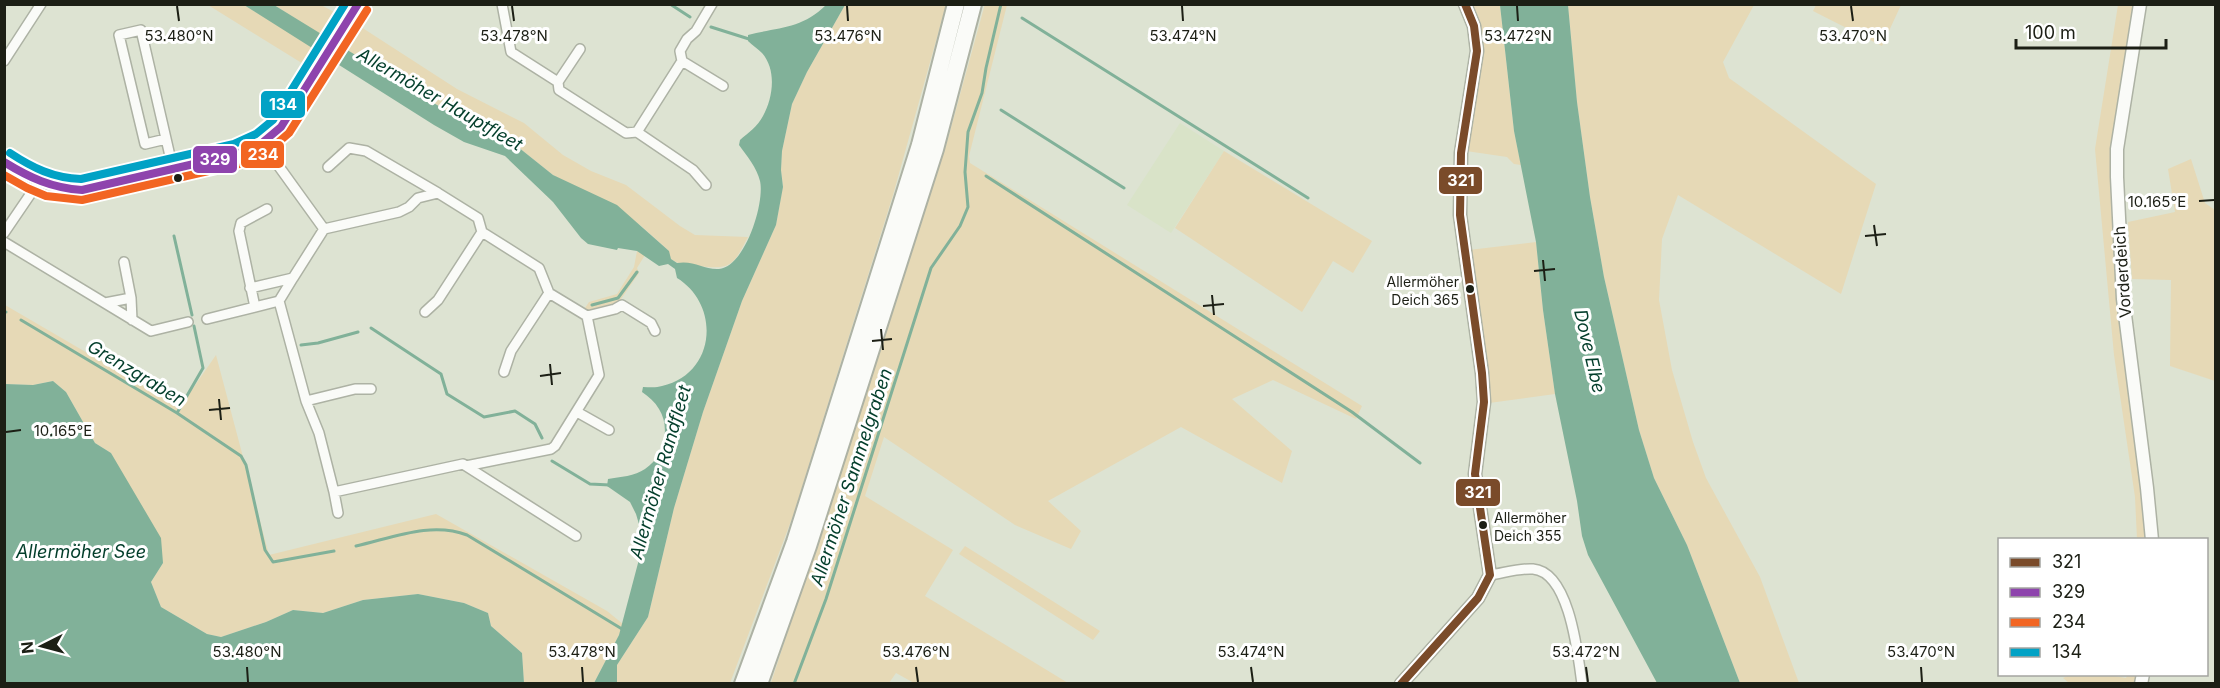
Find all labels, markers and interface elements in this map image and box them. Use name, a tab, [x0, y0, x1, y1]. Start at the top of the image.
scale bar	[2016, 12, 2166, 50]
text: 100 m	[2025, 22, 2076, 43]
text: 53.480°N	[145, 26, 213, 45]
text: 53.478°N	[480, 26, 548, 45]
text: 53.476°N	[814, 26, 882, 45]
text: 53.474°N	[1149, 26, 1217, 45]
text: 53.472°N	[1484, 26, 1552, 45]
text: 53.470°N	[1819, 26, 1887, 45]
water label: Allermöher Hauptfleet	[353, 43, 527, 155]
line badge: 134	[260, 90, 306, 119]
text: 134	[269, 94, 297, 114]
line badge: 234	[240, 140, 285, 169]
text: 234	[247, 144, 279, 164]
line badge: 329	[192, 145, 238, 174]
text: 329	[200, 149, 230, 169]
line badge: 321	[1438, 166, 1483, 195]
text: 321	[1447, 170, 1475, 190]
unlabelled marker	[172, 172, 184, 184]
text: 10.165°E	[2128, 192, 2186, 211]
street label: Vorderdeich	[2109, 225, 2135, 319]
place label: Allermöher Deich 365	[1387, 273, 1459, 308]
marker: Allermöher Deich 365	[1464, 283, 1476, 295]
water label: Dove Elbe	[1570, 307, 1610, 395]
water label: Grenzgraben	[84, 335, 190, 411]
water label: Allermöher Sammelgraben	[806, 366, 896, 589]
water label: Allermöher Randfleet	[625, 382, 695, 562]
text: 10.165°E	[34, 421, 92, 440]
line badge: 321	[1455, 478, 1501, 507]
text: 321	[1464, 482, 1492, 502]
place label: Allermöher Deich 355	[1494, 509, 1566, 544]
marker: Allermöher Deich 355	[1477, 519, 1489, 531]
legend	[1998, 538, 2208, 676]
water label: Allermöher See	[15, 541, 146, 562]
text: 321	[2052, 551, 2081, 572]
text: 329	[2052, 581, 2085, 602]
text: 234	[2052, 611, 2086, 632]
north arrow	[12, 616, 72, 676]
text: N	[16, 640, 38, 655]
text: 134	[2052, 641, 2082, 662]
text: 53.480°N	[213, 642, 281, 661]
text: 53.478°N	[548, 642, 616, 661]
text: 53.476°N	[882, 642, 950, 661]
text: 53.474°N	[1217, 642, 1285, 661]
text: 53.472°N	[1552, 642, 1620, 661]
text: 53.470°N	[1887, 642, 1955, 661]

